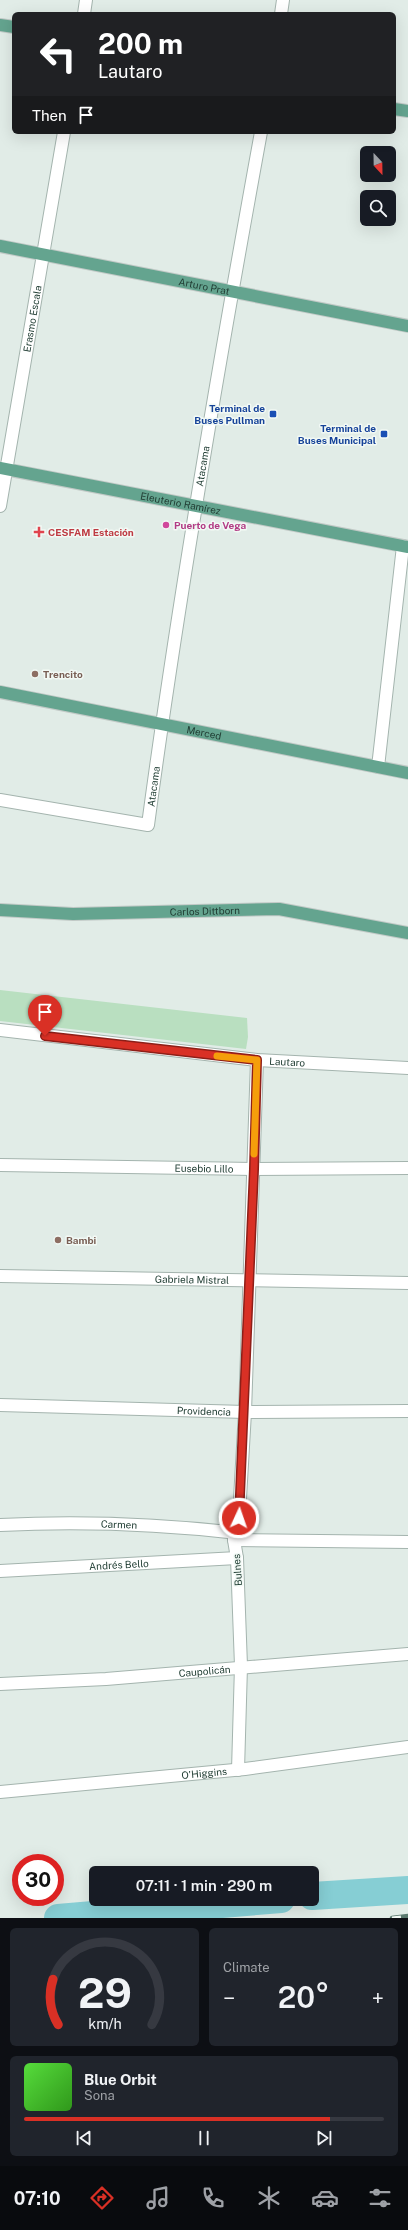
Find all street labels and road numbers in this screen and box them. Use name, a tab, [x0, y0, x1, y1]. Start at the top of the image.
street label: Arturo Prat	[178, 275, 231, 297]
street label: Erasmo Escala	[20, 284, 44, 353]
street label: Atacama	[193, 445, 212, 487]
street label: Eleuterio Ramírez	[139, 489, 222, 517]
street label: Merced	[186, 723, 223, 742]
street label: Atacama	[145, 765, 162, 808]
street label: Carlos Dittborn	[170, 904, 240, 918]
street label: Lautaro	[269, 1055, 306, 1069]
street label: Eusebio Lillo	[174, 1162, 234, 1175]
street label: Gabriela Mistral	[155, 1273, 229, 1286]
street label: Providencia	[177, 1404, 231, 1418]
street label: Carmen	[101, 1518, 138, 1531]
street label: Bulnes	[230, 1554, 244, 1586]
street label: Andrés Bello	[89, 1557, 149, 1572]
street label: Caupolicán	[178, 1663, 231, 1679]
street label: O'Higgins	[181, 1765, 227, 1781]

